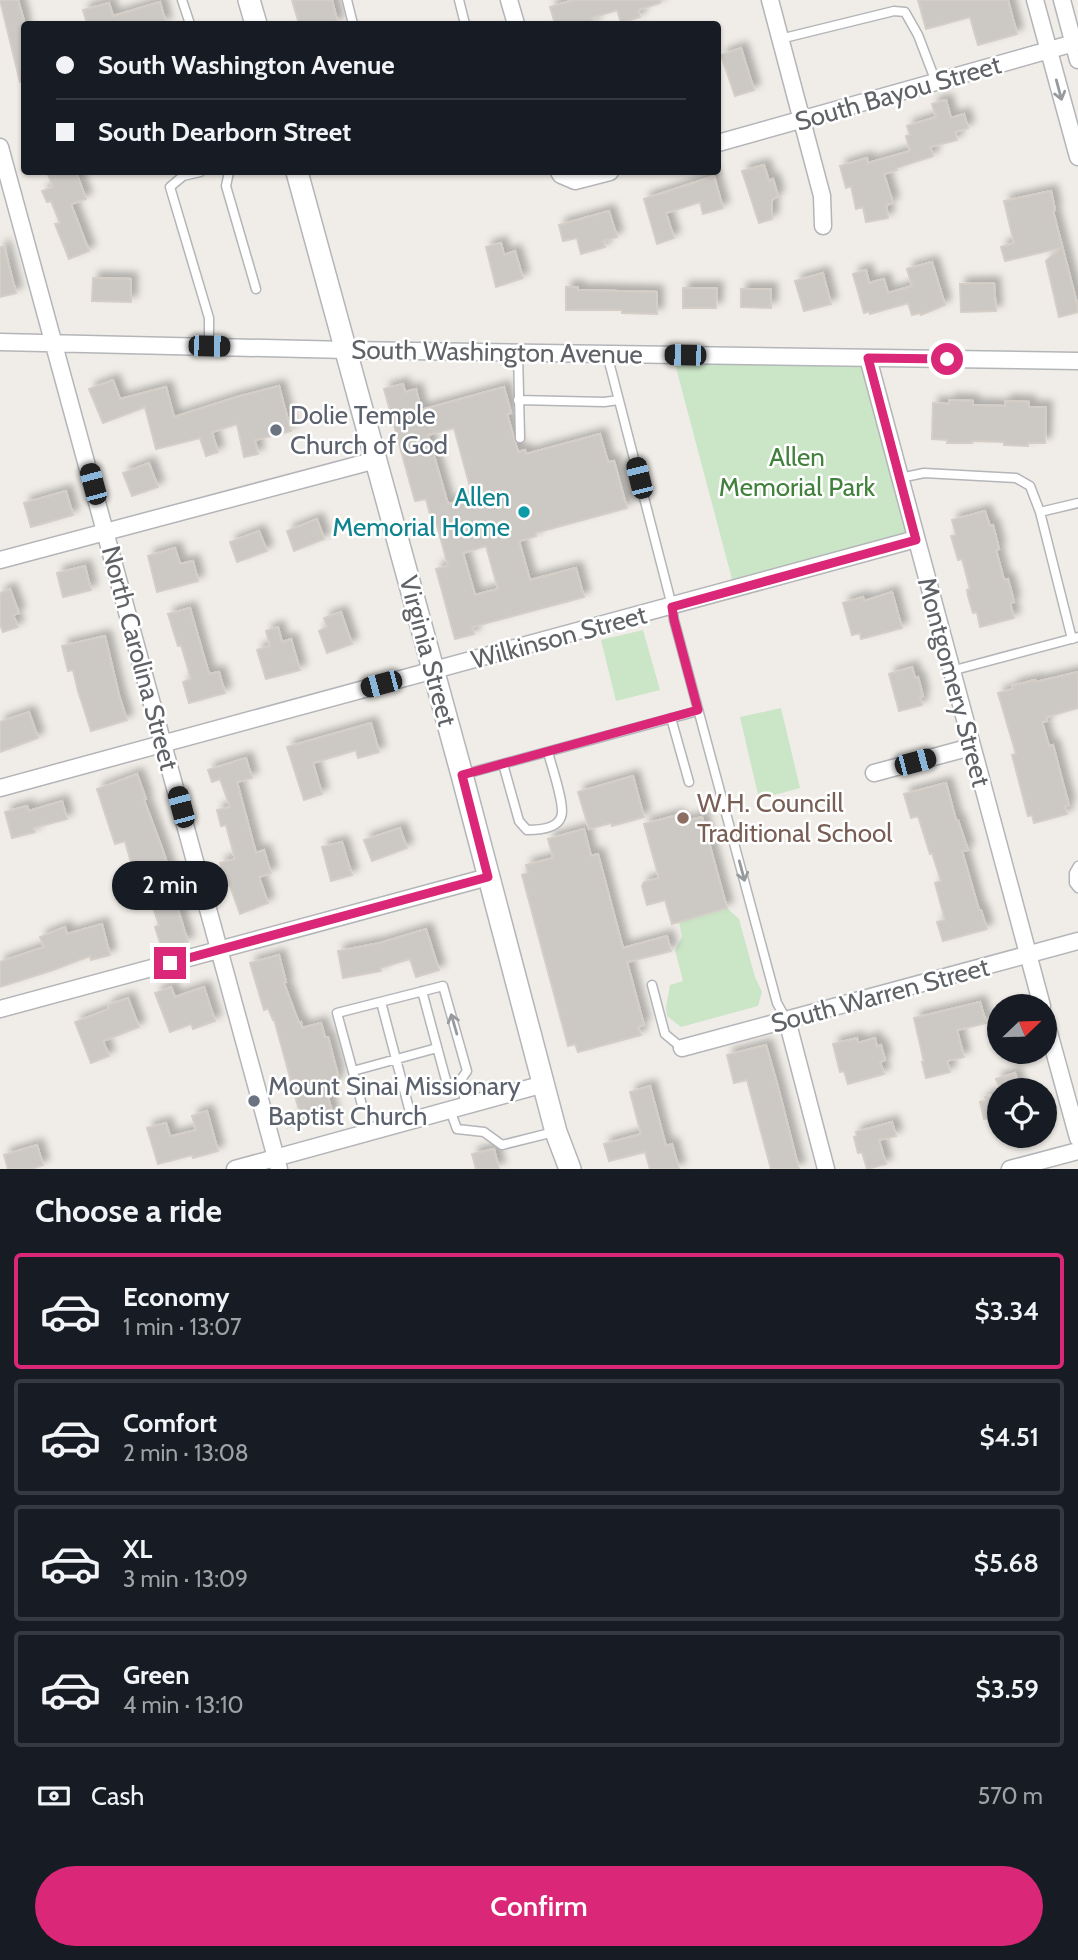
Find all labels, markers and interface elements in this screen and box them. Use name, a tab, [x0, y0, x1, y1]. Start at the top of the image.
street label: South Bayou Street	[791, 48, 1005, 138]
text: South Washington Avenue	[98, 49, 395, 81]
one-way arrow	[1054, 78, 1067, 100]
text: South Dearborn Street	[98, 116, 351, 148]
street label: South Washington Avenue	[351, 333, 643, 371]
car	[188, 335, 231, 357]
route start	[931, 343, 963, 375]
car	[664, 344, 707, 366]
place label: Dolie Temple Church of God	[290, 399, 448, 461]
marker: Dolie Temple Church of God	[268, 422, 284, 438]
park label: Allen Memorial Park	[719, 441, 875, 503]
car	[624, 455, 655, 501]
car	[78, 461, 109, 507]
place label: Allen Memorial Home	[332, 481, 510, 543]
marker: Allen Memorial Home	[516, 504, 532, 520]
street label: North Carolina Street	[95, 542, 185, 774]
street label: Virginia Street	[393, 572, 464, 730]
street label: Montgomery Street	[911, 574, 997, 790]
street label: Wilkinson Street	[468, 598, 650, 676]
car	[358, 668, 405, 700]
car	[892, 746, 939, 778]
car	[166, 784, 197, 830]
place label: W.H. Councill Traditional School	[697, 787, 892, 849]
marker: W.H. Councill Traditional School	[675, 810, 691, 826]
one-way arrow	[736, 860, 749, 882]
callout: 2 min	[112, 862, 228, 911]
text: 2 min	[142, 871, 198, 899]
route end	[154, 947, 186, 979]
street label: South Warren Street	[767, 950, 993, 1040]
north arrow	[987, 994, 1057, 1064]
map controls	[987, 994, 1057, 1148]
one-way arrow	[447, 1013, 460, 1035]
place label: Mount Sinai Missionary Baptist Church	[268, 1070, 521, 1132]
button: locate	[987, 1078, 1057, 1148]
marker: Mount Sinai Missionary Baptist Church	[246, 1093, 262, 1109]
text: Choose a ride	[35, 1191, 222, 1230]
icon: car	[39, 1280, 102, 1343]
text: Economy	[123, 1281, 229, 1313]
text: $3.34	[974, 1295, 1039, 1327]
text: 1 min · 13:07	[123, 1313, 242, 1341]
icon: car	[39, 1406, 102, 1469]
text: Comfort	[123, 1407, 217, 1439]
text: $4.51	[979, 1421, 1039, 1453]
text: 2 min · 13:08	[123, 1439, 249, 1467]
icon: car	[39, 1532, 102, 1595]
text: XL	[123, 1533, 152, 1565]
text: $5.68	[974, 1547, 1039, 1579]
text: 3 min · 13:09	[123, 1565, 248, 1593]
icon: car	[39, 1658, 102, 1721]
text: Green	[123, 1659, 190, 1691]
text: $3.59	[976, 1673, 1039, 1705]
text: 4 min · 13:10	[123, 1691, 243, 1719]
icon: cash	[35, 1777, 73, 1815]
text: Cash	[91, 1780, 144, 1812]
text: 570 m	[978, 1782, 1043, 1810]
button: Confirm	[35, 1866, 1043, 1946]

